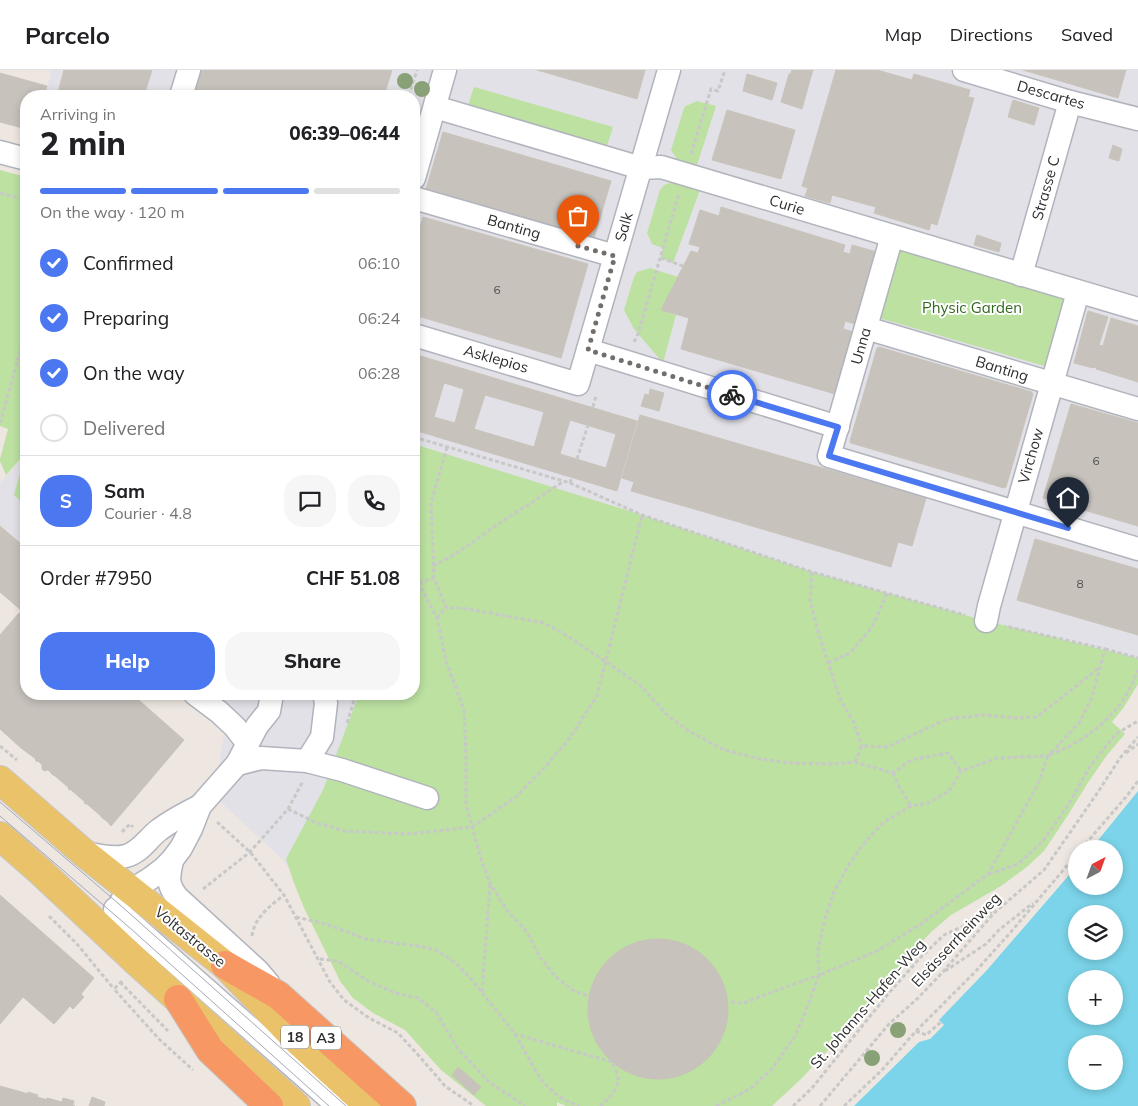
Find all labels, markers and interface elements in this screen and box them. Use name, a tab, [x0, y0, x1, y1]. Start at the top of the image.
text: Parcelo	[25, 20, 110, 50]
text: Map	[885, 23, 922, 46]
text: Directions	[950, 23, 1033, 46]
text: Saved	[1061, 23, 1113, 46]
street label: Descartes	[1015, 76, 1087, 113]
text: Arriving in	[40, 104, 116, 124]
text: 06:39–06:44	[289, 121, 400, 145]
text: 2 min	[40, 123, 126, 163]
street label: Strasse C	[1027, 153, 1064, 222]
street label: Curie	[767, 190, 807, 219]
pin	[557, 195, 599, 246]
text: On the way · 120 m	[40, 202, 185, 222]
icon: bag	[564, 202, 592, 230]
street label: Banting	[485, 210, 543, 243]
street label: Salk	[610, 210, 637, 244]
icon: check	[40, 249, 68, 277]
text: Confirmed	[83, 251, 174, 275]
text: 06:10	[358, 253, 400, 273]
house number: 6	[493, 282, 501, 297]
park label: Physic Garden	[922, 298, 1022, 317]
icon: check	[40, 304, 68, 332]
text: Preparing	[83, 306, 169, 330]
text: 06:24	[358, 308, 400, 328]
street label: Unna	[846, 325, 875, 367]
street label: Asklepios	[462, 340, 531, 377]
street label: Banting	[973, 351, 1031, 386]
icon: check	[40, 359, 68, 387]
text: On the way	[83, 361, 185, 385]
text: 06:28	[358, 363, 400, 383]
courier	[707, 370, 757, 420]
icon: bike	[718, 381, 746, 409]
text: Delivered	[83, 416, 165, 440]
street label: Virchow	[1014, 426, 1048, 486]
house number: 6	[1092, 453, 1100, 468]
button: chat	[284, 475, 336, 527]
button: phone	[348, 475, 400, 527]
pin	[1047, 477, 1089, 528]
text: Sam	[104, 479, 145, 503]
icon: home	[1054, 484, 1082, 512]
text: S	[60, 489, 72, 513]
text: Courier · 4.8	[104, 503, 192, 523]
text: Order #7950	[40, 566, 152, 590]
text: CHF 51.08	[306, 566, 400, 590]
house number: 8	[1076, 576, 1084, 591]
button: Help	[40, 632, 215, 690]
button: Share	[225, 632, 400, 690]
north arrow	[1068, 840, 1122, 895]
map controls	[1068, 840, 1123, 1090]
street label: Elsässerrheinweg	[907, 889, 1004, 991]
street label: Voltastrasse	[151, 902, 230, 971]
button: layers	[1068, 905, 1123, 960]
street label: St. Johanns-Hafen-Weg	[806, 935, 929, 1072]
button: +	[1068, 970, 1123, 1025]
road number: 18	[281, 1026, 309, 1049]
road number: A3	[311, 1026, 341, 1050]
button: −	[1068, 1035, 1123, 1090]

